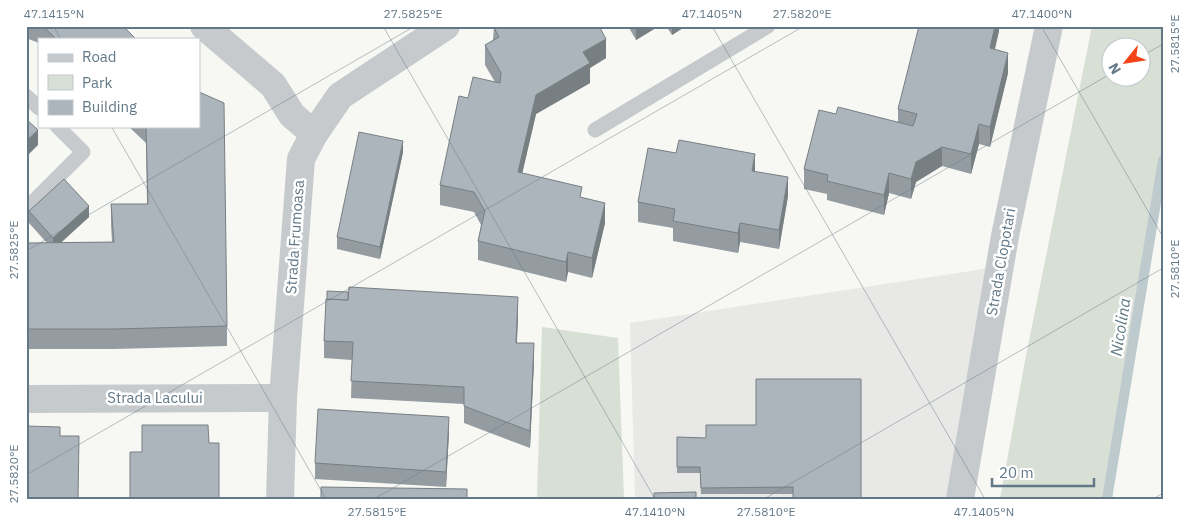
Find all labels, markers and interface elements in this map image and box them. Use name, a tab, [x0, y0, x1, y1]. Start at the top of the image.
text: 47.1415°N	[24, 6, 84, 21]
text: 27.5825°E	[383, 6, 443, 21]
text: 47.1405°N	[682, 6, 742, 21]
text: 27.5820°E	[772, 6, 832, 21]
text: 47.1400°N	[1012, 6, 1072, 21]
text: 27.5815°E	[1167, 14, 1182, 74]
legend	[38, 38, 200, 128]
north arrow	[1102, 38, 1152, 88]
text: Road	[82, 47, 117, 66]
text: N	[1104, 60, 1125, 77]
text: Park	[82, 73, 112, 92]
text: Building	[82, 97, 137, 116]
street label: Strada Frumoasa	[281, 179, 308, 295]
street label: Strada Clopotari	[982, 207, 1019, 317]
text: 27.5825°E	[6, 220, 21, 280]
text: 27.5810°E	[1167, 239, 1182, 299]
water label: Nicolina	[1106, 297, 1134, 357]
street label: Strada Lacului	[107, 388, 203, 407]
text: 27.5820°E	[6, 444, 21, 504]
scale bar	[992, 455, 1094, 487]
text: 20 m	[999, 463, 1034, 482]
text: 27.5815°E	[347, 504, 407, 519]
text: 47.1410°N	[625, 504, 685, 519]
text: 27.5810°E	[736, 504, 796, 519]
text: 47.1405°N	[954, 504, 1014, 519]

